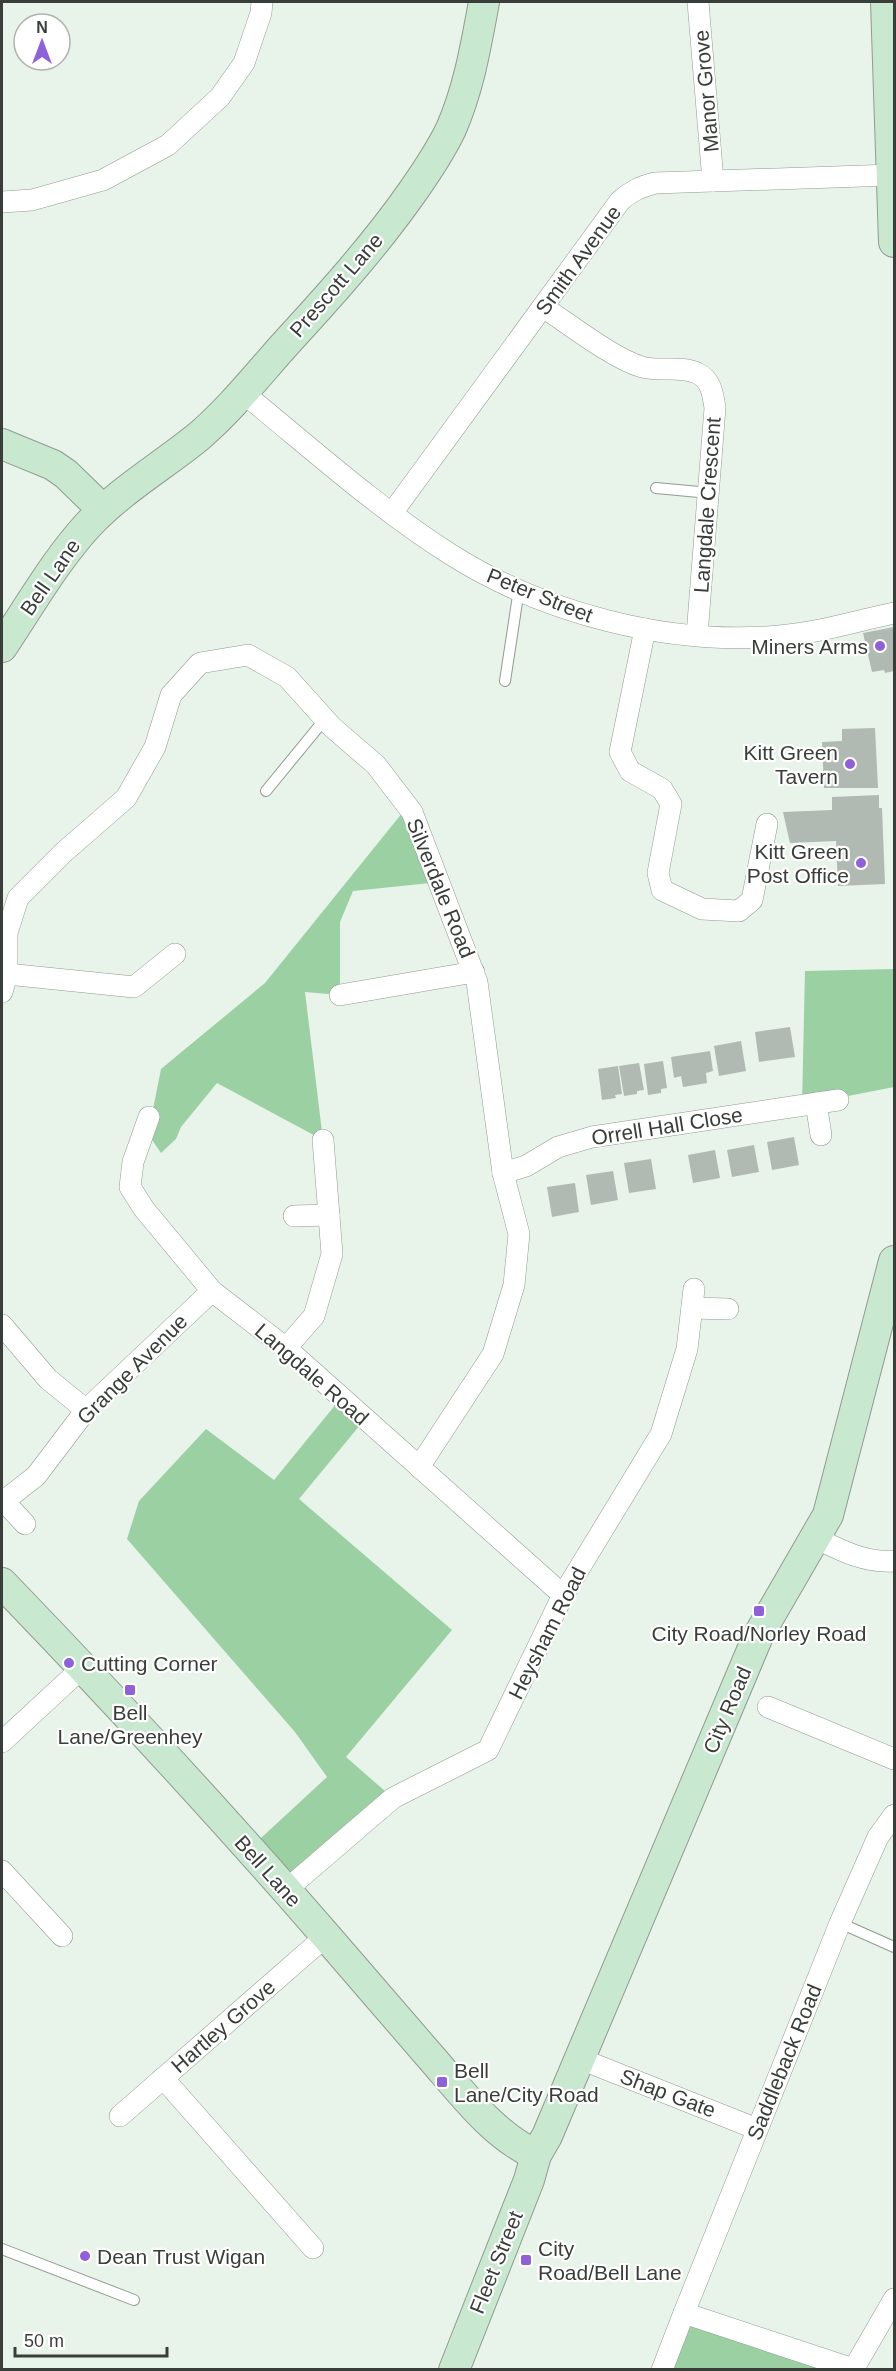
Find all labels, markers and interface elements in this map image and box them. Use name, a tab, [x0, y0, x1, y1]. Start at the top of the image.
north arrow	[12, 12, 72, 72]
text: N	[36, 19, 48, 36]
street label: Manor Grove	[689, 29, 723, 153]
street label: Smith Avenue	[531, 201, 625, 319]
street label: Prescott Lane	[285, 229, 387, 341]
street label: Langdale Crescent	[689, 416, 725, 594]
street label: Bell Lane	[15, 535, 85, 619]
street label: Peter Street	[484, 563, 596, 627]
place label: Miners Arms	[751, 635, 868, 658]
marker: Miners Arms	[873, 639, 887, 653]
place label: Kitt Green Tavern	[743, 741, 838, 788]
marker: Kitt Green Tavern	[843, 757, 857, 771]
street label: Silverdale Road	[403, 815, 479, 961]
place label: Kitt Green Post Office	[747, 840, 849, 887]
marker: Kitt Green Post Office	[854, 856, 868, 870]
street label: Orrell Hall Close	[590, 1103, 744, 1149]
street label: Grange Avenue	[72, 1309, 192, 1429]
street label: Langdale Road	[251, 1319, 373, 1429]
street label: Heysham Road	[504, 1563, 590, 1703]
marker: City Road/Norley Road	[752, 1604, 766, 1618]
place label: City Road/Norley Road	[652, 1622, 866, 1645]
place label: Cutting Corner	[81, 1652, 218, 1675]
marker: Cutting Corner	[62, 1656, 76, 1670]
street label: City Road	[698, 1663, 756, 1757]
marker: Bell Lane/Greenhey	[123, 1683, 137, 1697]
place label: Bell Lane/Greenhey	[58, 1701, 203, 1748]
street label: Bell Lane	[230, 1831, 306, 1911]
street label: Hartley Grove	[167, 1975, 279, 2077]
street label: Saddleback Road	[742, 1981, 826, 2143]
place label: Bell Lane/City Road	[454, 2059, 599, 2106]
street label: Shap Gate	[617, 2064, 719, 2122]
marker: Bell Lane/City Road	[435, 2075, 449, 2089]
street label: Fleet Street	[465, 2207, 527, 2317]
place label: City Road/Bell Lane	[538, 2237, 682, 2284]
place label: Dean Trust Wigan	[97, 2245, 265, 2268]
marker: Dean Trust Wigan	[78, 2249, 92, 2263]
marker: City Road/Bell Lane	[519, 2253, 533, 2267]
scale bar	[15, 2320, 166, 2358]
text: 50 m	[24, 2331, 64, 2351]

